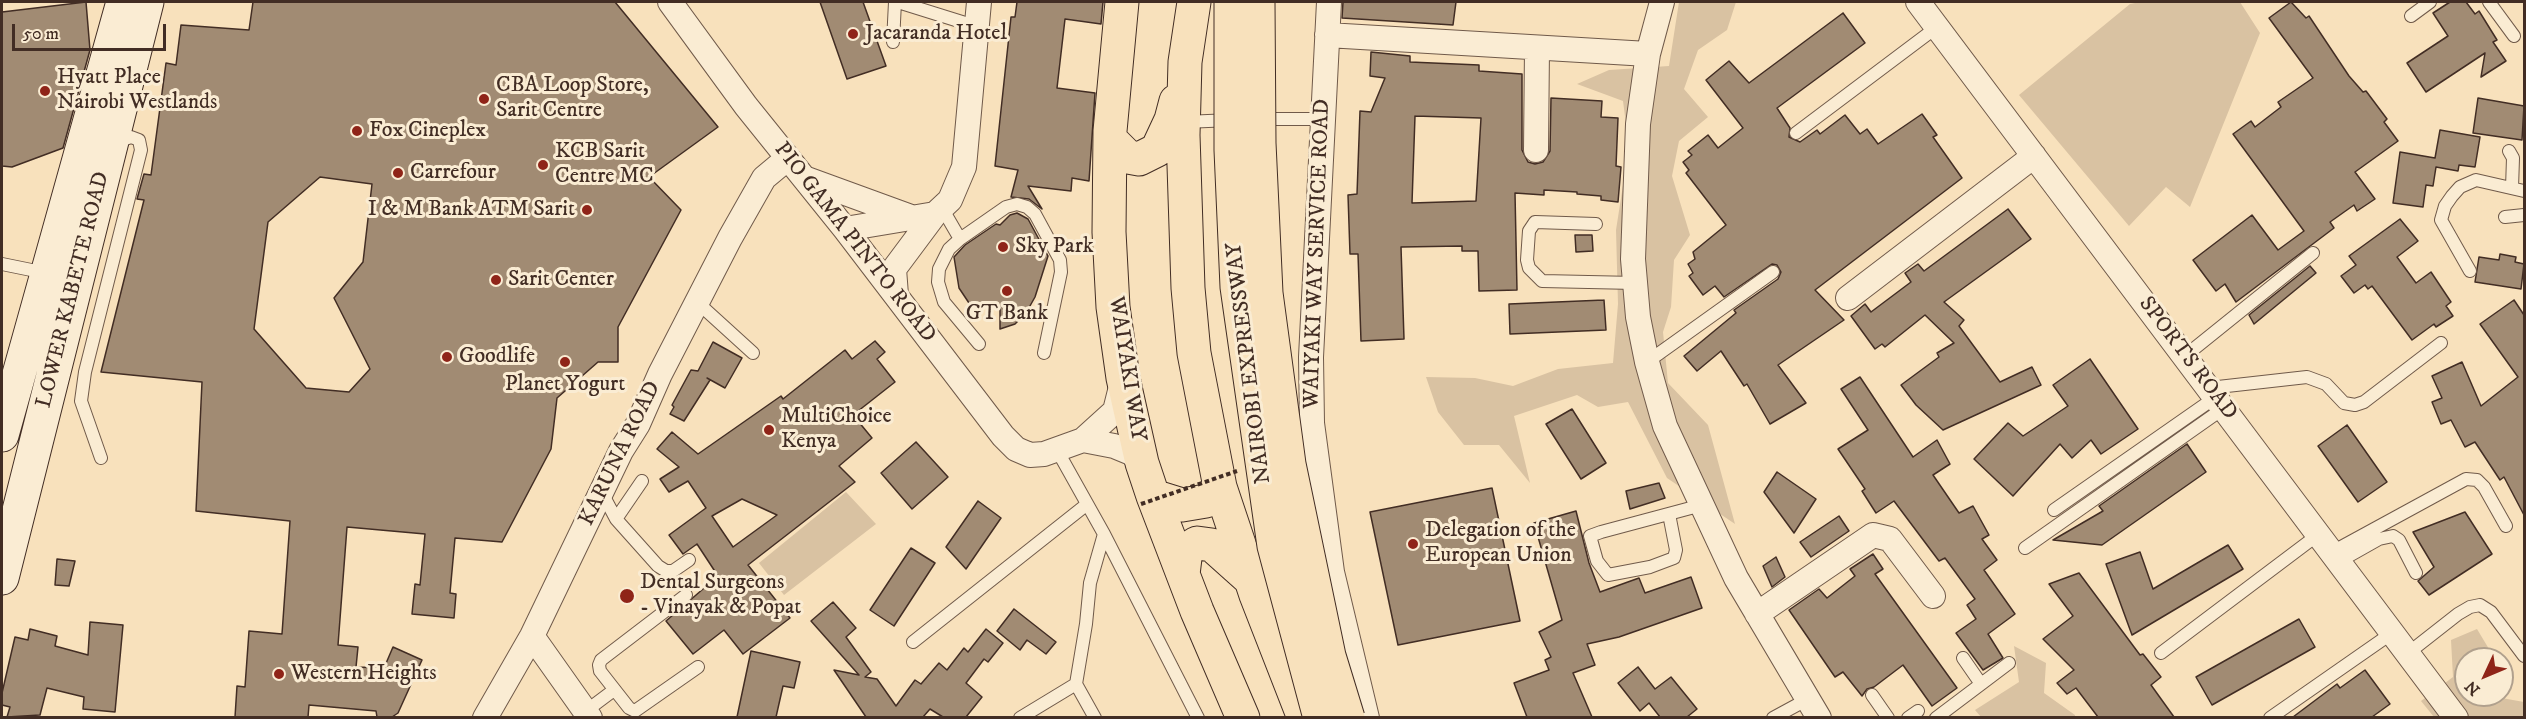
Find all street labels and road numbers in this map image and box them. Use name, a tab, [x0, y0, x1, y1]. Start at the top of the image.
street label: WAIYAKI WAY SERVICE ROAD	[1299, 99, 1337, 409]
street label: PIO GAMA PINTO ROAD	[767, 137, 941, 349]
street label: LOWER KABETE ROAD	[32, 169, 116, 411]
street label: NAIROBI EXPRESSWAY	[1222, 241, 1278, 485]
street label: SPORTS ROAD	[2132, 292, 2242, 426]
street label: WAIYAKI WAY	[1102, 295, 1150, 443]
street label: KARUNA ROAD	[575, 378, 667, 530]

